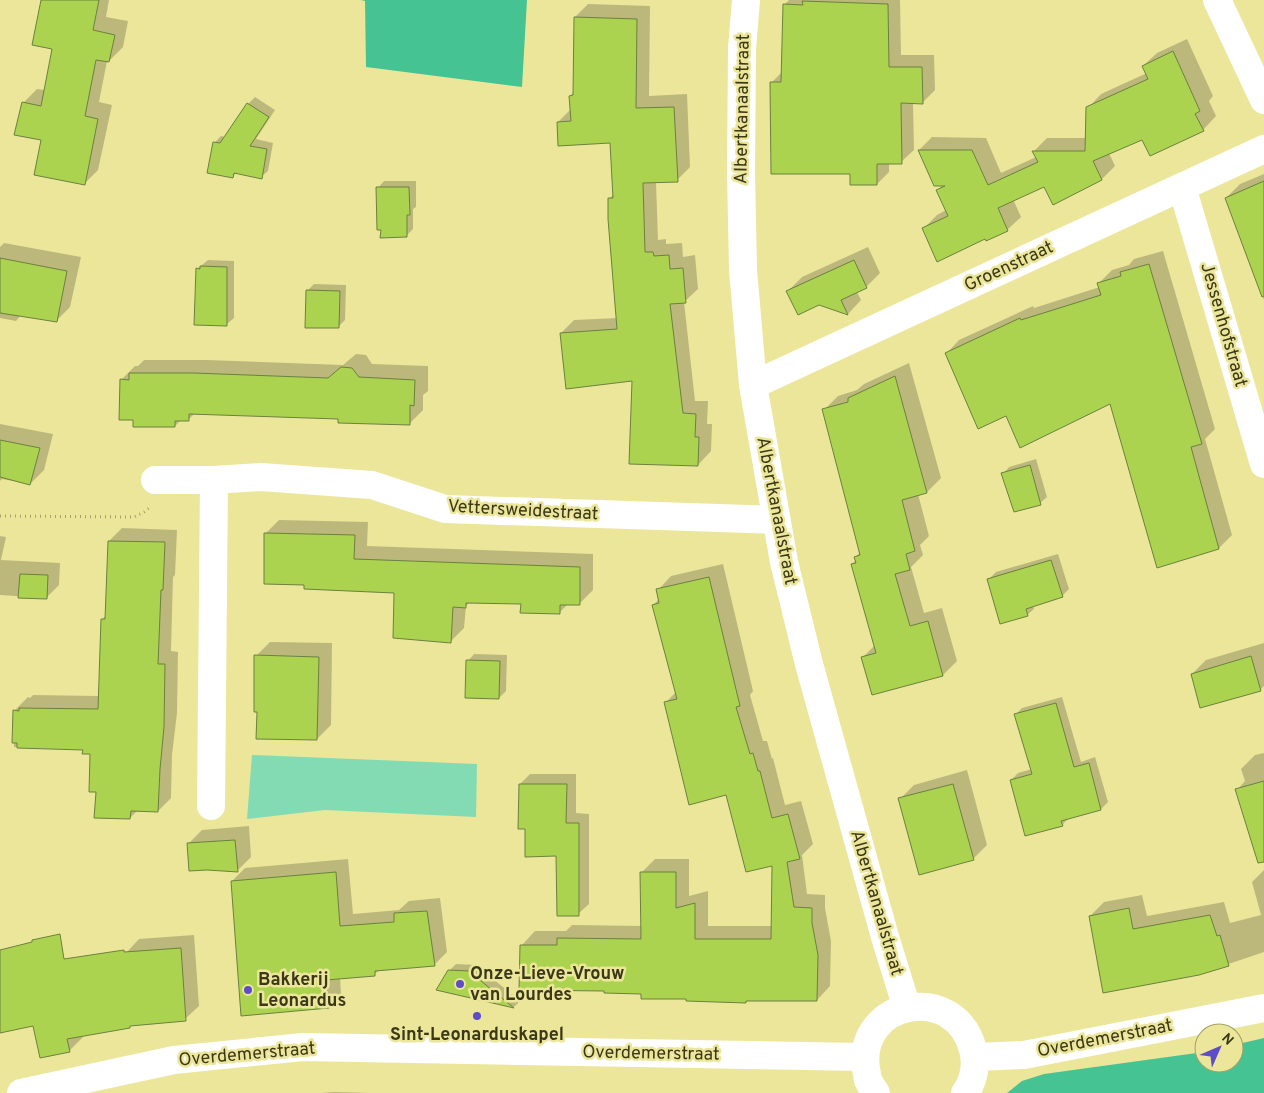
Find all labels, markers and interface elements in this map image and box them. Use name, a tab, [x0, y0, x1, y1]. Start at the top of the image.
street label: Albertkanaalstraat	[730, 34, 756, 184]
street label: Groenstraat	[961, 236, 1057, 298]
street label: Jessenhofstraat	[1194, 260, 1252, 390]
street label: Albertkanaalstraat	[750, 435, 802, 587]
street label: Vettersweidestraat	[447, 496, 599, 526]
street label: Albertkanaalstraat	[844, 828, 908, 978]
place label: Onze-Lieve-Vrouw van Lourdes	[470, 963, 625, 1007]
place label: Bakkerij Leonardus	[258, 969, 346, 1013]
marker: Onze-Lieve-Vrouw van Lourdes	[454, 978, 466, 990]
marker: Bakkerij Leonardus	[242, 984, 254, 996]
marker: Sint-Leonarduskapel	[471, 1010, 483, 1022]
street label: Overdemerstraat	[1035, 1015, 1175, 1063]
north arrow	[1194, 1023, 1244, 1073]
place label: Sint-Leonarduskapel	[390, 1024, 564, 1047]
text: N	[1218, 1030, 1237, 1049]
street label: Overdemerstraat	[178, 1038, 316, 1072]
street label: Overdemerstraat	[582, 1041, 720, 1067]

